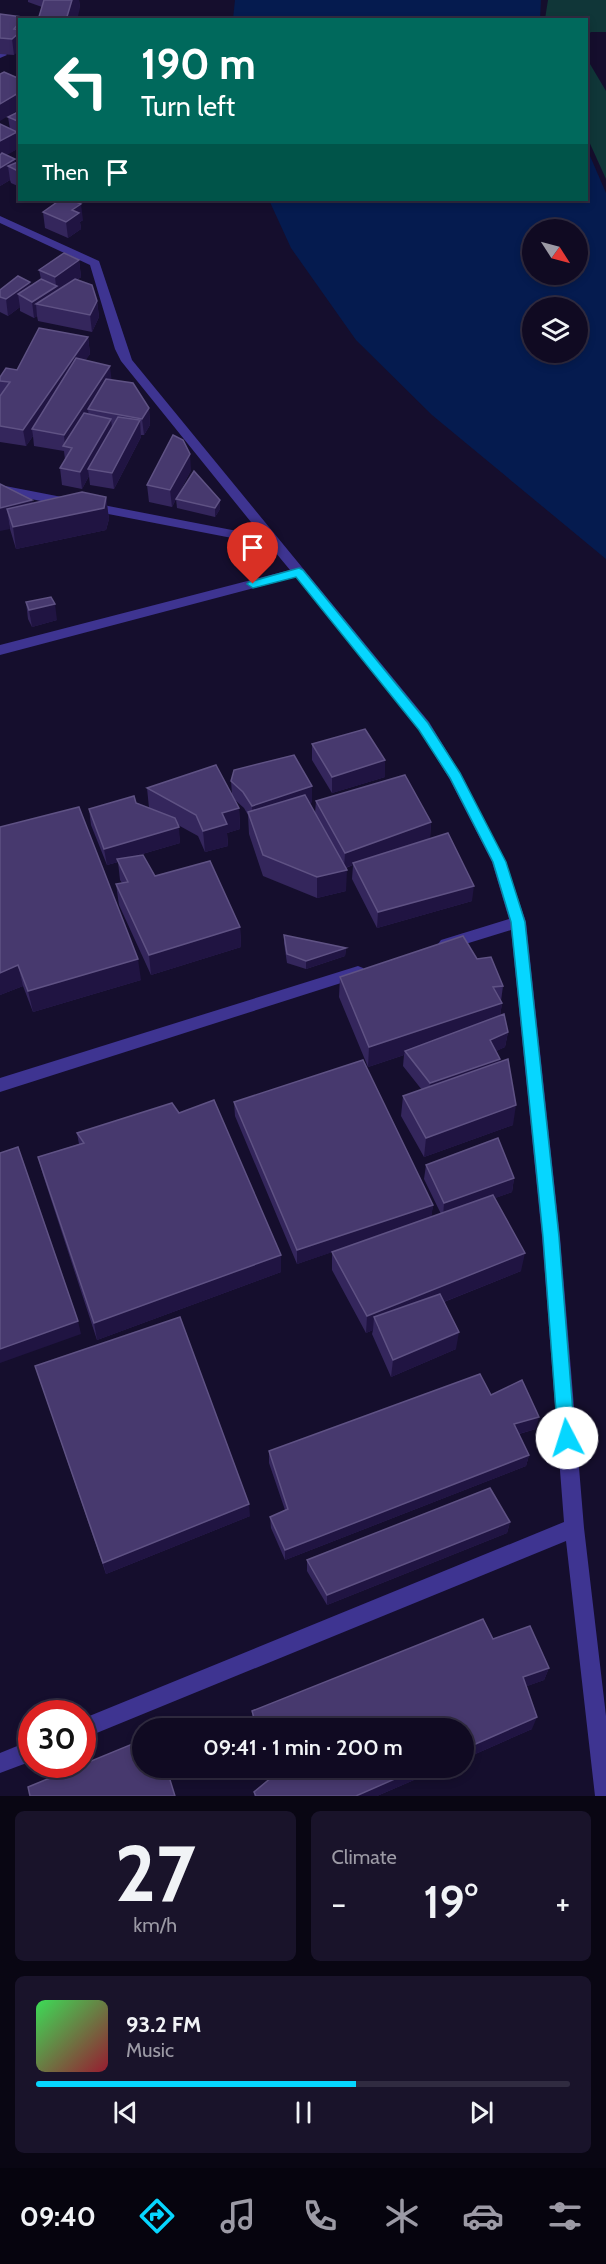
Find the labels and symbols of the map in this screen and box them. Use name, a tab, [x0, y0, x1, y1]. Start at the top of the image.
north arrow	[522, 219, 588, 285]
pin	[227, 522, 278, 584]
position arrow	[535, 1406, 599, 1470]
speed limit sign: 30	[18, 1700, 96, 1778]

